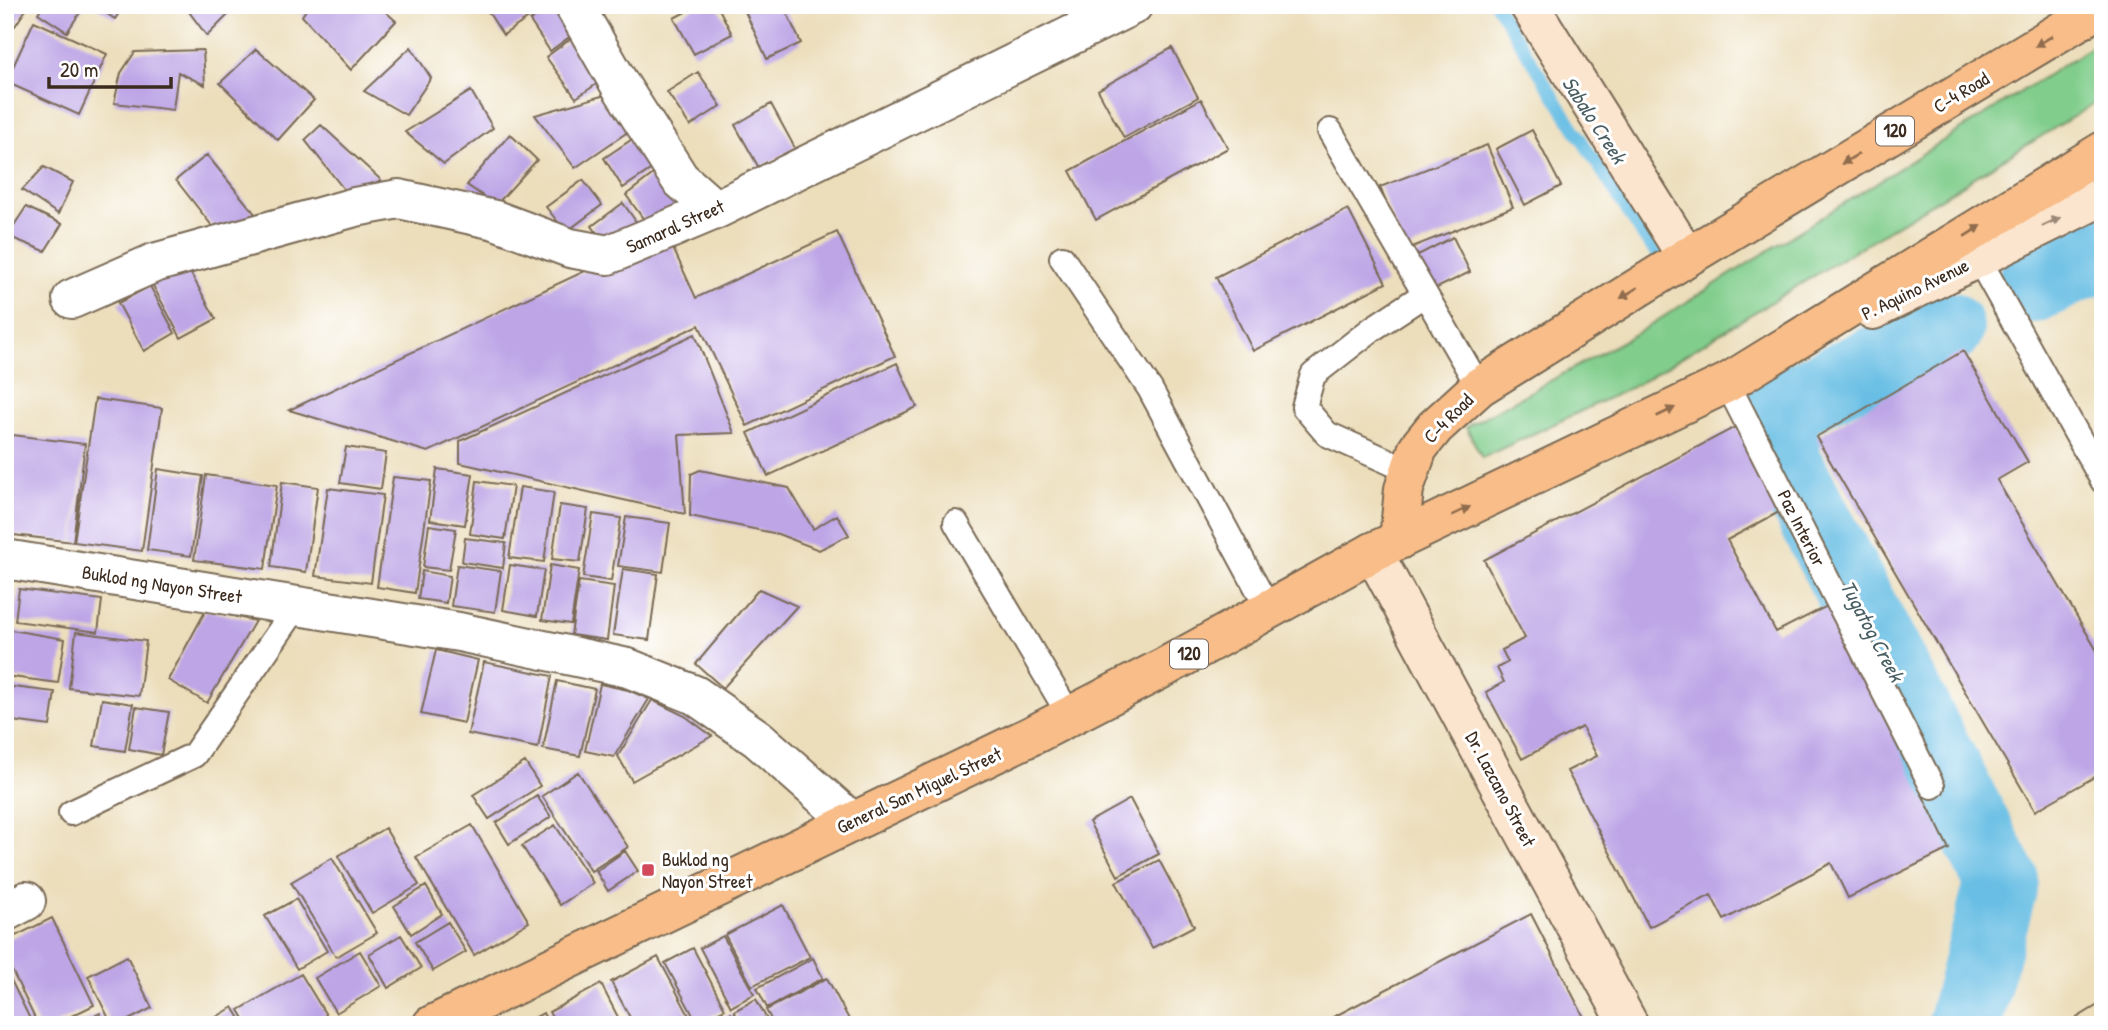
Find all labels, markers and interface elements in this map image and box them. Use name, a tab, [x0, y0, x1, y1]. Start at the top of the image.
one-way arrow	[2035, 35, 2054, 47]
scale bar	[49, 46, 172, 90]
text: 20 m	[60, 55, 98, 84]
street label: C-4 Road	[1928, 65, 1994, 119]
water label: Sabalo Creek	[1555, 70, 1635, 171]
road number: 120	[1876, 116, 1914, 146]
one-way arrow	[1840, 153, 1859, 165]
street label: Samaral Street	[622, 193, 729, 259]
one-way arrow	[2041, 216, 2061, 227]
one-way arrow	[1963, 225, 1982, 238]
street label: P. Aquino Avenue	[1857, 252, 1973, 326]
one-way arrow	[1620, 287, 1639, 300]
street label: C-4 Road	[1417, 387, 1479, 449]
one-way arrow	[1656, 407, 1676, 418]
street label: Paz Interior	[1772, 485, 1833, 571]
one-way arrow	[1451, 505, 1471, 517]
street label: Buklod ng Nayon Street	[80, 559, 244, 610]
water label: Tugatog Creek	[1834, 575, 1912, 688]
road number: 120	[1170, 640, 1208, 668]
street label: Dr. Lazcano Street	[1460, 727, 1543, 852]
street label: General San Miguel Street	[832, 740, 1006, 840]
place label: Buklod ng Nayon Street	[662, 846, 753, 894]
marker: Buklod ng Nayon Street	[640, 862, 656, 878]

